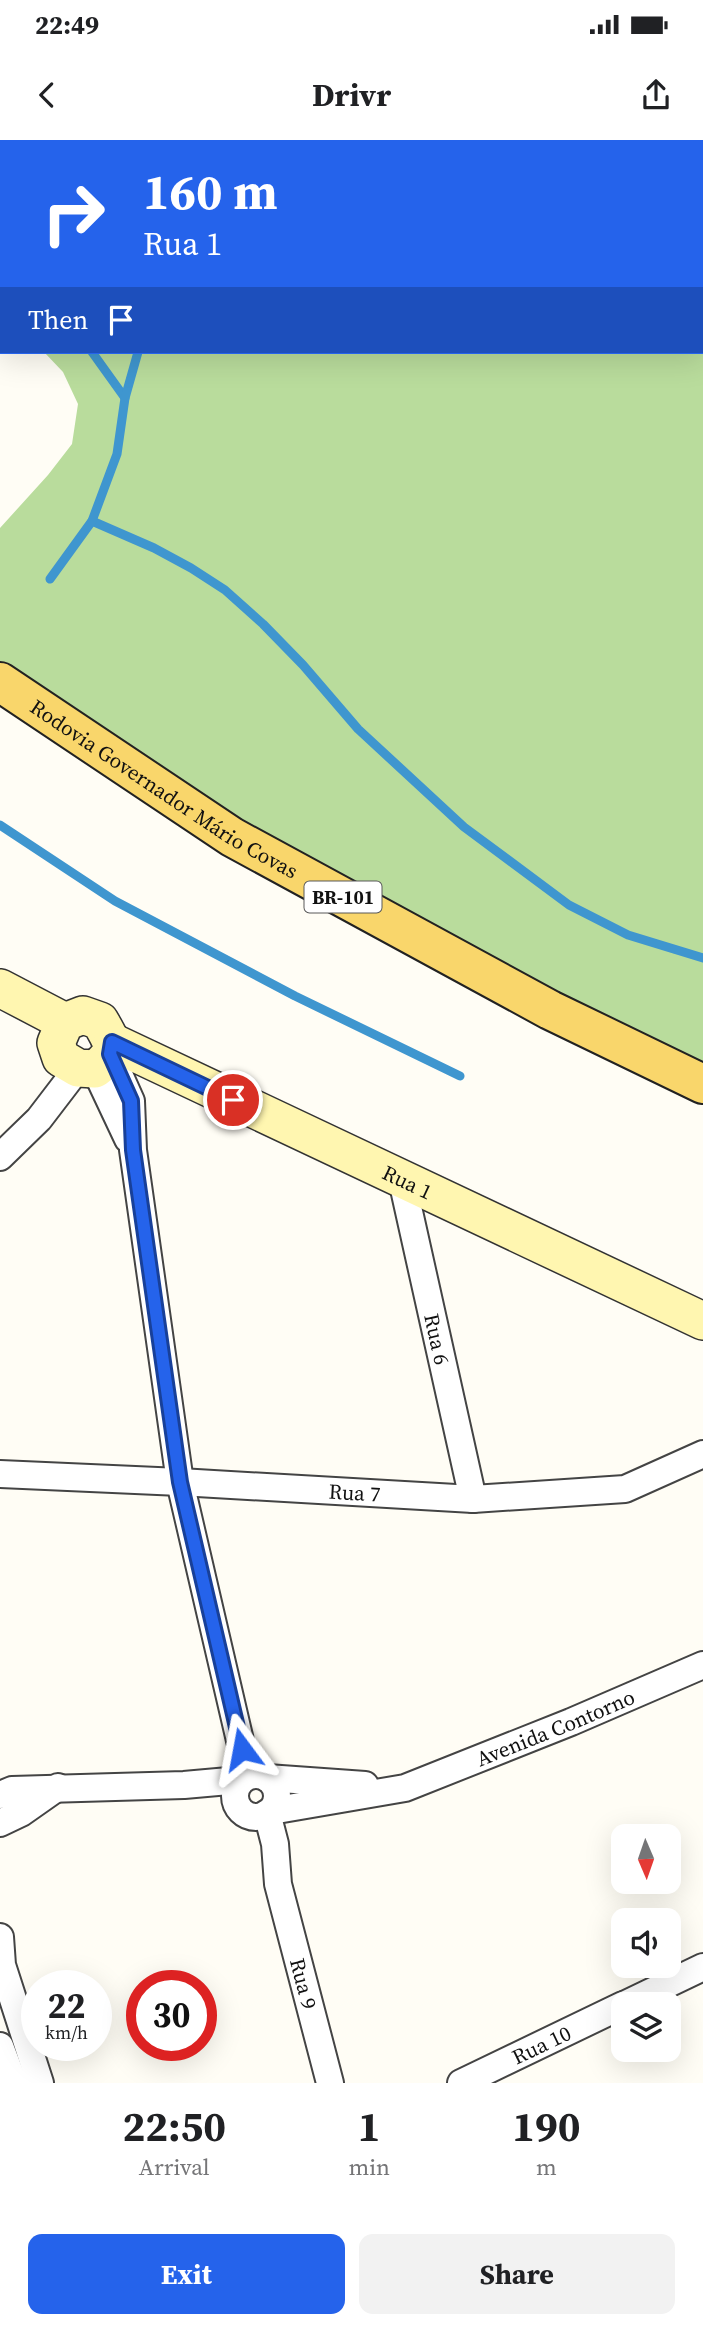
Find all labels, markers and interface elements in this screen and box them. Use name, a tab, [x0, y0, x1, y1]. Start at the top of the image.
text: 22:49	[35, 7, 99, 43]
text: Drivr	[312, 73, 391, 117]
icon: back	[28, 76, 66, 114]
icon: share	[637, 76, 675, 114]
text: 160 m	[143, 158, 278, 225]
icon: right	[28, 168, 119, 259]
text: Rua 1	[143, 222, 222, 266]
icon: arrive	[102, 301, 140, 339]
text: Then	[28, 302, 88, 338]
street label: Rodovia Governador Mário Covas	[25, 692, 303, 885]
road number: BR-101	[304, 882, 382, 912]
pin	[203, 1070, 263, 1130]
icon: arrive	[214, 1081, 252, 1119]
street label: Rua 1	[378, 1157, 437, 1206]
street label: Rua 6	[418, 1311, 457, 1368]
street label: Rua 7	[328, 1476, 381, 1508]
street label: Avenida Contorno	[472, 1682, 639, 1773]
position arrow	[205, 1712, 279, 1786]
north arrow	[611, 1824, 681, 1894]
map controls	[611, 1824, 681, 2062]
button: sound	[611, 1908, 681, 1978]
street label: Rua 9	[283, 1955, 325, 2012]
speed limit sign: 30	[126, 1970, 217, 2061]
text: 22	[48, 1982, 85, 2030]
button: layers	[611, 1992, 681, 2062]
street label: Rua 10	[507, 2018, 576, 2071]
text: km/h	[45, 2020, 88, 2045]
text: 22:50	[122, 2097, 226, 2155]
text: 1	[358, 2097, 381, 2155]
text: 190	[512, 2097, 581, 2155]
text: Arrival	[139, 2151, 210, 2183]
text: min	[348, 2151, 390, 2183]
text: m	[536, 2151, 557, 2183]
button: Exit	[28, 2234, 345, 2314]
button: Share	[359, 2234, 675, 2314]

